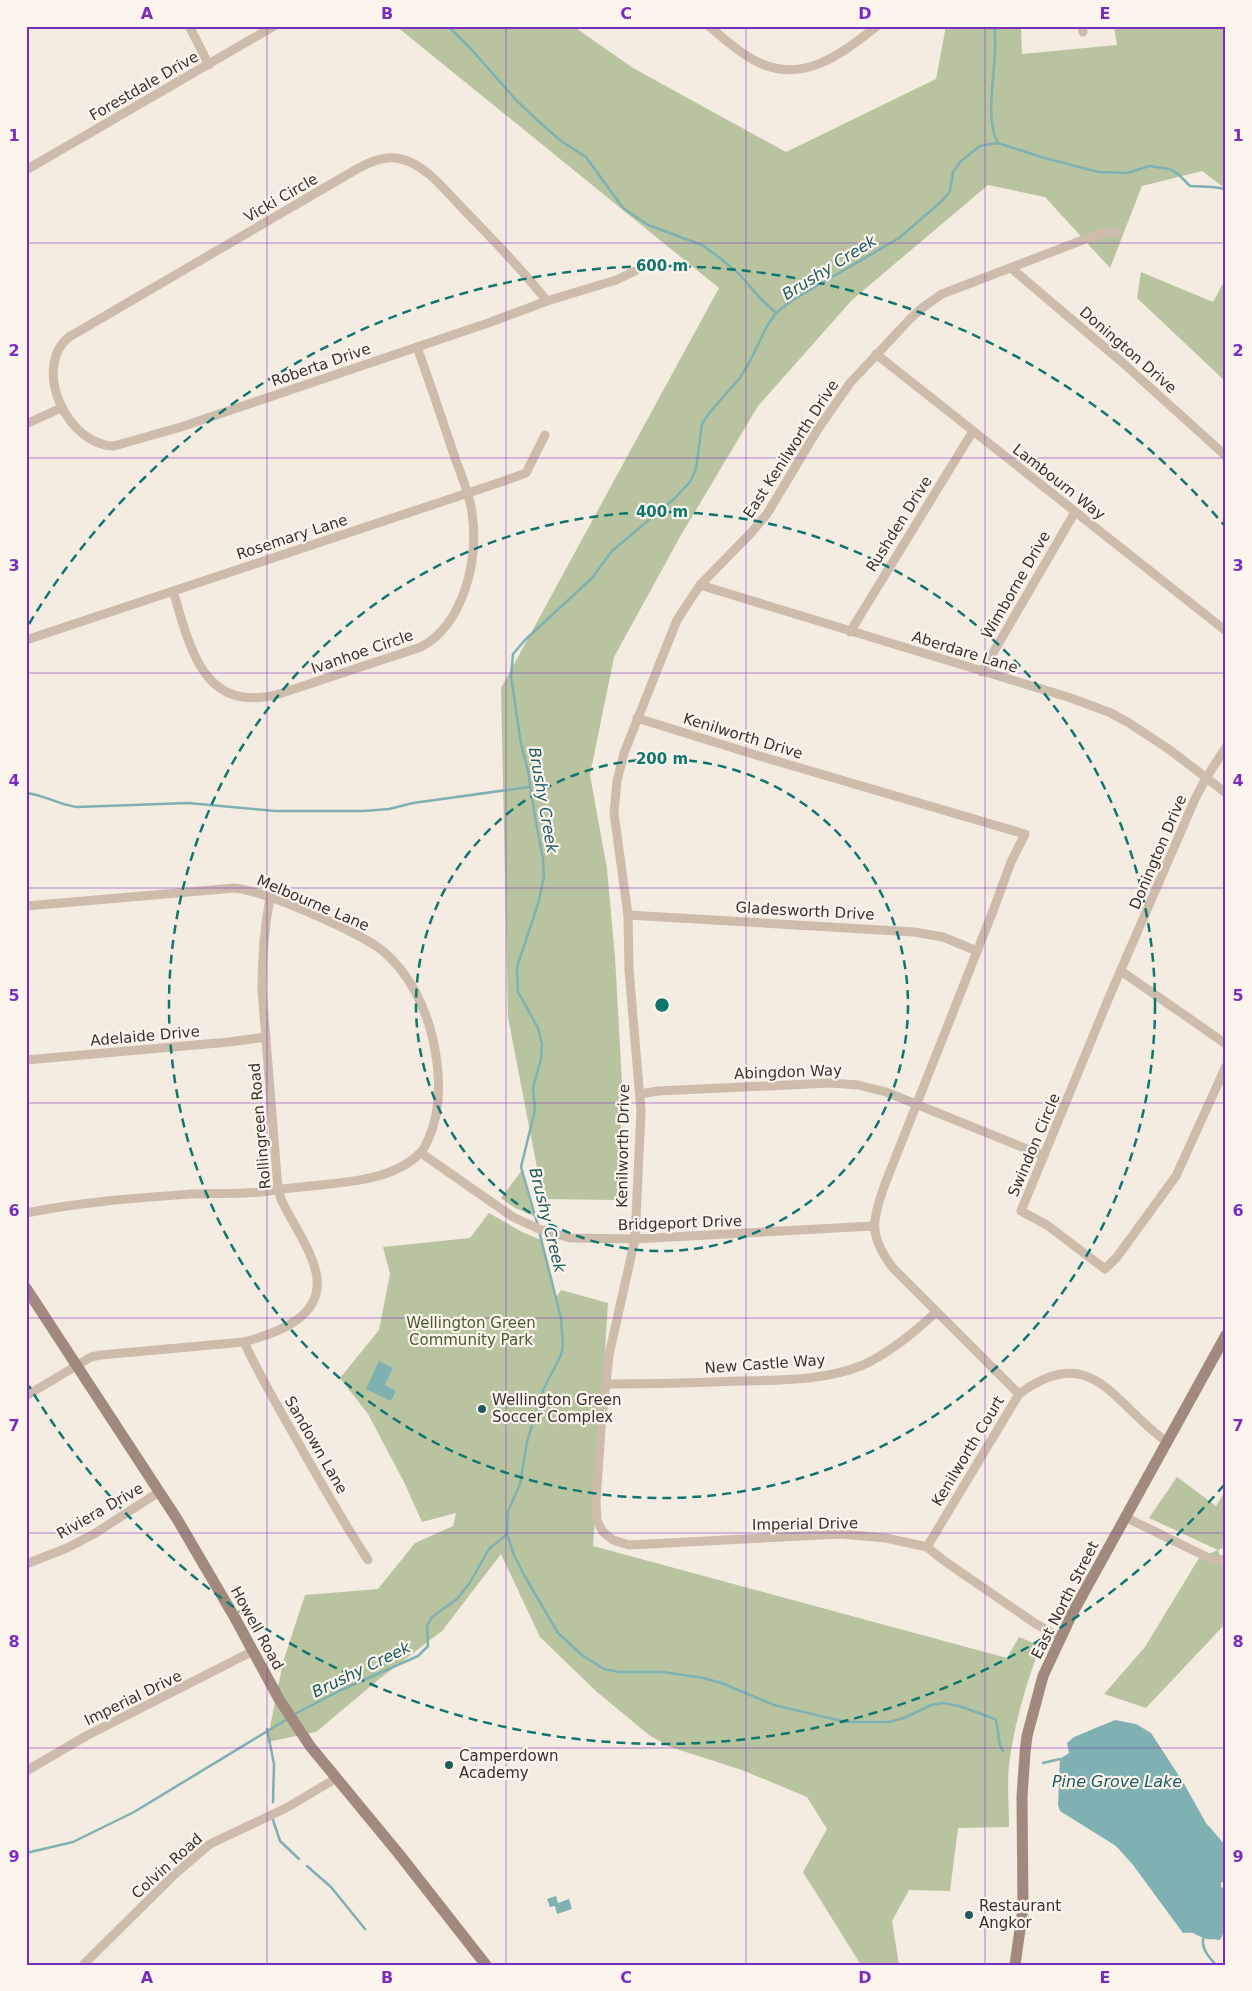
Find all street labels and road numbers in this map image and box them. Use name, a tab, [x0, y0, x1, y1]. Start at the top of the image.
street label: Forestdale Drive	[86, 47, 202, 125]
street label: Vicki Circle	[241, 170, 321, 226]
street label: Donington Drive	[1076, 303, 1180, 397]
street label: Roberta Drive	[269, 340, 373, 390]
street label: East Kenilworth Drive	[740, 377, 842, 521]
street label: Lambourn Way	[1009, 440, 1109, 524]
street label: Rushden Drive	[862, 473, 936, 575]
street label: Rosemary Lane	[234, 511, 350, 563]
street label: Wimborne Drive	[978, 528, 1054, 642]
street label: Ivanhoe Circle	[309, 626, 415, 678]
street label: Aberdare Lane	[910, 627, 1020, 677]
street label: Kenilworth Drive	[681, 709, 805, 763]
street label: Donington Drive	[1126, 792, 1190, 912]
street label: Melbourne Lane	[254, 871, 372, 935]
street label: Gladesworth Drive	[735, 898, 875, 924]
street label: Adelaide Drive	[90, 1022, 200, 1050]
street label: Abingdon Way	[734, 1061, 842, 1083]
street label: Rollingreen Road	[246, 1062, 274, 1190]
street label: Kenilworth Drive	[613, 1084, 633, 1208]
street label: Swindon Circle	[1004, 1091, 1064, 1199]
street label: Bridgeport Drive	[618, 1212, 742, 1234]
street label: New Castle Way	[704, 1351, 826, 1377]
street label: Sandown Lane	[281, 1393, 351, 1497]
street label: Kenilworth Court	[928, 1393, 1008, 1509]
street label: Riviera Drive	[54, 1479, 146, 1543]
street label: Imperial Drive	[752, 1514, 858, 1534]
street label: East North Street	[1028, 1538, 1102, 1662]
street label: Howell Road	[227, 1583, 287, 1673]
street label: Imperial Drive	[81, 1667, 185, 1729]
street label: Colvin Road	[128, 1830, 206, 1902]

